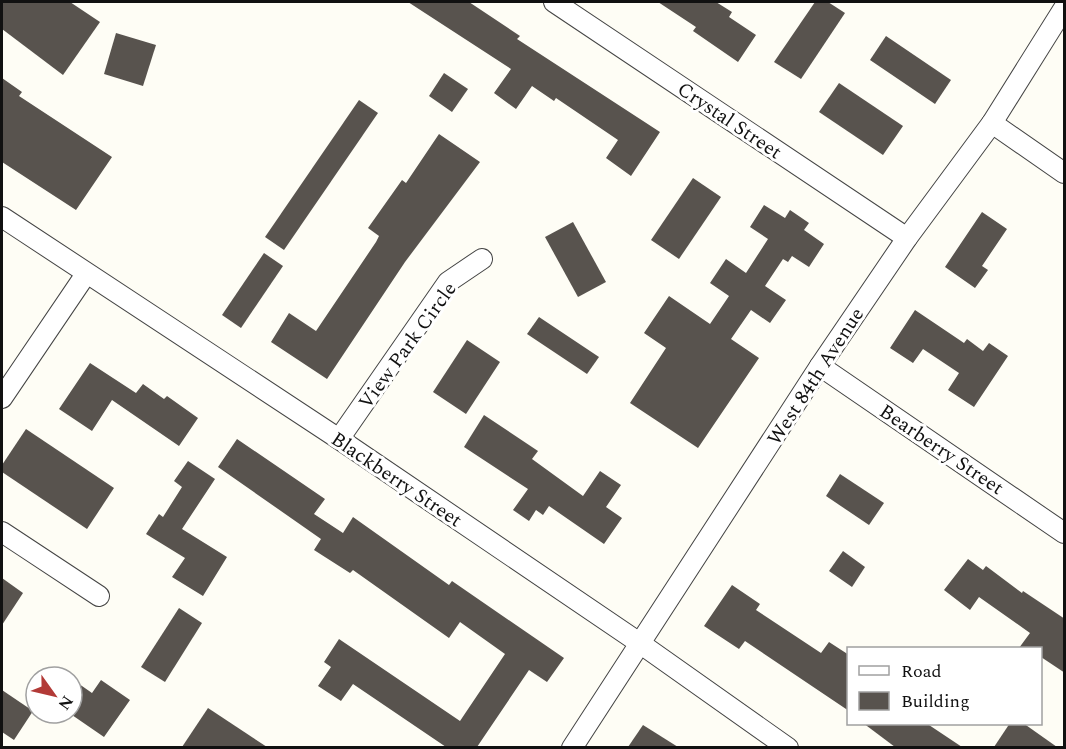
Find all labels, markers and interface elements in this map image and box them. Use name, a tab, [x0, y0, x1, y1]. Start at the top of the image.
street label: Crystal Street	[671, 75, 788, 167]
street label: View Park Circle	[351, 276, 464, 415]
street label: West 84th Avenue	[760, 302, 872, 451]
street label: Bearberry Street	[873, 397, 1010, 503]
street label: Blackberry Street	[325, 425, 468, 535]
legend	[847, 647, 1042, 725]
text: Road	[901, 658, 942, 685]
north arrow	[24, 665, 84, 725]
text: Building	[901, 688, 970, 715]
text: N	[52, 691, 79, 715]

